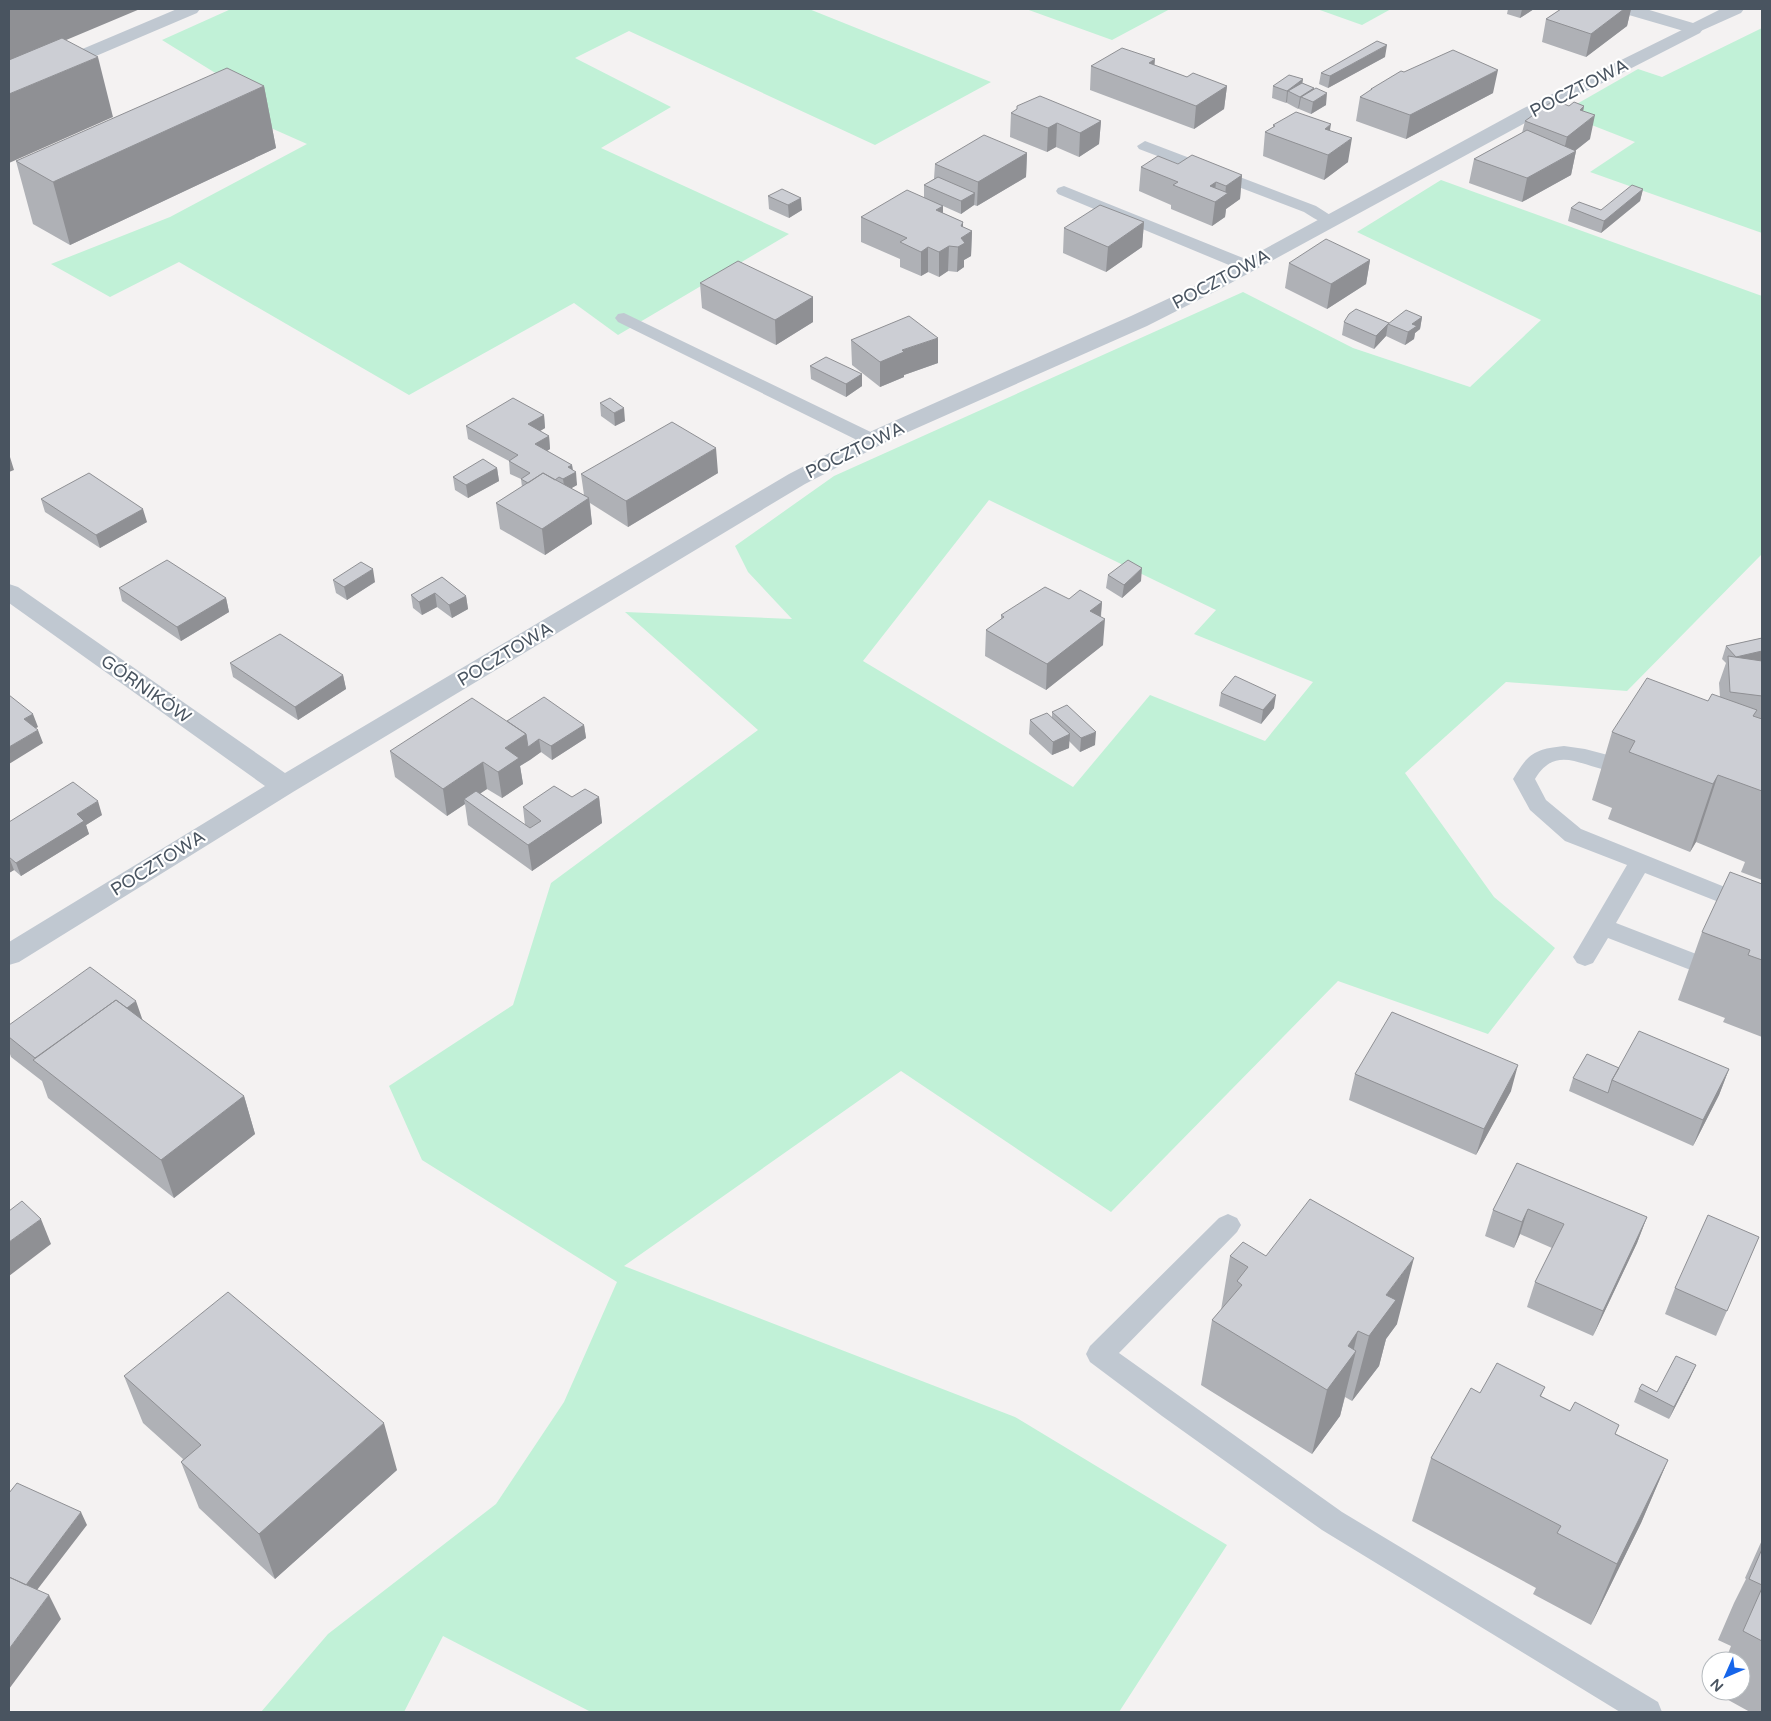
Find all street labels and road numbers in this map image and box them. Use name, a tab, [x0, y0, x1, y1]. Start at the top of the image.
street label: POCZTOWA	[1526, 54, 1632, 122]
street label: POCZTOWA	[1168, 244, 1274, 314]
street label: POCZTOWA	[802, 417, 908, 483]
street label: POCZTOWA	[453, 617, 557, 691]
street label: GÓRNIKÓW	[97, 650, 195, 728]
street label: POCZTOWA	[107, 825, 209, 901]

